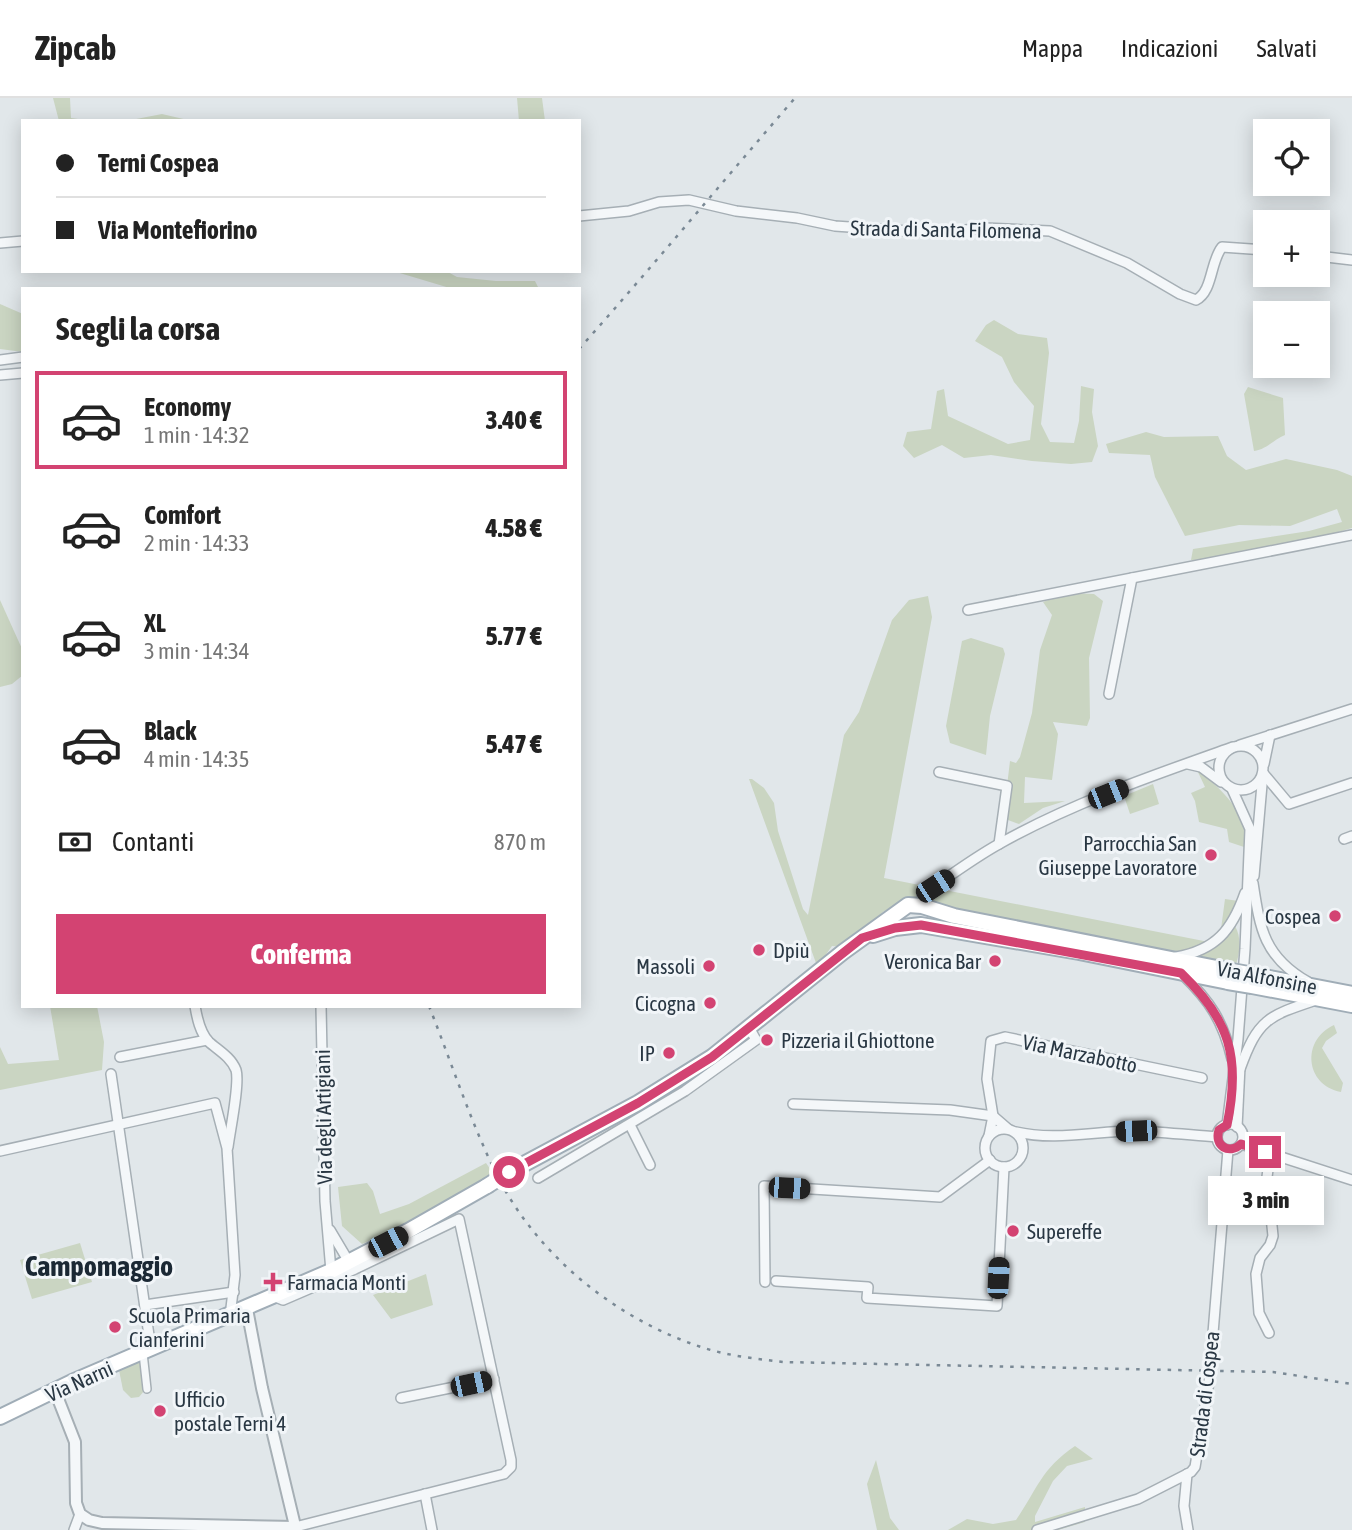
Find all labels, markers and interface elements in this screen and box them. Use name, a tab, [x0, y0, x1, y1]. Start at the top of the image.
text: Zipcab	[35, 29, 116, 67]
text: Mappa	[1022, 35, 1083, 62]
text: Indicazioni	[1121, 35, 1218, 62]
text: Salvati	[1256, 35, 1317, 62]
map controls	[1253, 119, 1330, 378]
button: locate	[1253, 119, 1330, 196]
text: Terni Cospea	[98, 148, 219, 178]
button: +	[1253, 210, 1330, 287]
text: Via Montefiorino	[98, 215, 258, 245]
street label: Strada di Santa Filomena	[850, 215, 1042, 243]
button: −	[1253, 301, 1330, 378]
text: Scegli la corsa	[56, 310, 220, 347]
icon: car	[60, 389, 123, 452]
text: Economy	[144, 392, 231, 422]
text: 3.40 €	[485, 405, 542, 435]
text: 1 min · 14:32	[144, 422, 250, 448]
icon: car	[60, 497, 123, 560]
text: Comfort	[144, 500, 221, 530]
text: 4.58 €	[485, 513, 542, 543]
text: 2 min · 14:33	[144, 530, 250, 556]
icon: car	[60, 605, 123, 668]
text: XL	[144, 608, 166, 638]
text: 5.77 €	[485, 621, 542, 651]
text: 3 min · 14:34	[144, 638, 250, 664]
icon: car	[60, 713, 123, 776]
text: Black	[144, 716, 196, 746]
text: 5.47 €	[485, 729, 542, 759]
text: 4 min · 14:35	[144, 746, 250, 772]
car	[1085, 776, 1132, 812]
icon: cash	[56, 823, 94, 861]
text: Contanti	[112, 827, 194, 857]
text: 870 m	[494, 829, 546, 855]
place label: Parrocchia San Giuseppe Lavoratore	[1038, 831, 1197, 879]
marker: Parrocchia San Giuseppe Lavoratore	[1203, 847, 1219, 863]
car	[912, 866, 959, 906]
place label: Cospea	[1265, 904, 1321, 928]
marker: Cospea	[1327, 908, 1343, 924]
button: Conferma	[56, 914, 546, 994]
place label: Dpiù	[773, 938, 810, 962]
marker: Dpiù	[751, 942, 767, 958]
place label: Veronica Bar	[884, 949, 982, 973]
marker: Veronica Bar	[987, 953, 1003, 969]
place label: Massoli	[636, 954, 695, 978]
street label: Via Alfonsine	[1215, 956, 1319, 998]
marker: Massoli	[701, 958, 717, 974]
place label: Cicogna	[635, 991, 696, 1015]
marker: Cicogna	[702, 995, 718, 1011]
place label: Pizzeria il Ghiottone	[781, 1028, 935, 1052]
street label: Via Marzabotto	[1020, 1029, 1140, 1077]
marker: Pizzeria il Ghiottone	[759, 1032, 775, 1048]
place label: IP	[639, 1041, 655, 1065]
marker: IP	[661, 1045, 677, 1061]
street label: Via degli Artigiani	[310, 1049, 336, 1185]
car	[1115, 1120, 1158, 1142]
route end	[1249, 1136, 1281, 1168]
route start	[493, 1156, 525, 1188]
car	[768, 1176, 811, 1200]
callout: 3 min	[1207, 1176, 1323, 1226]
text: 3 min	[1243, 1187, 1289, 1213]
place label: Supereffe	[1027, 1219, 1102, 1243]
car	[365, 1223, 412, 1261]
marker: Supereffe	[1005, 1223, 1021, 1239]
district label: Campomaggio	[25, 1250, 173, 1282]
car	[987, 1256, 1010, 1300]
place label: Farmacia Monti	[287, 1270, 406, 1294]
marker: Farmacia Monti	[265, 1274, 281, 1290]
place label: Scuola Primaria Cianferini	[129, 1303, 251, 1351]
marker: Scuola Primaria Cianferini	[107, 1319, 123, 1335]
street label: Strada di Cospea	[1184, 1330, 1224, 1458]
street label: Via Narni	[42, 1356, 116, 1406]
car	[449, 1369, 494, 1399]
place label: Ufficio postale Terni 4	[174, 1387, 286, 1435]
marker: Ufficio postale Terni 4	[152, 1403, 168, 1419]

